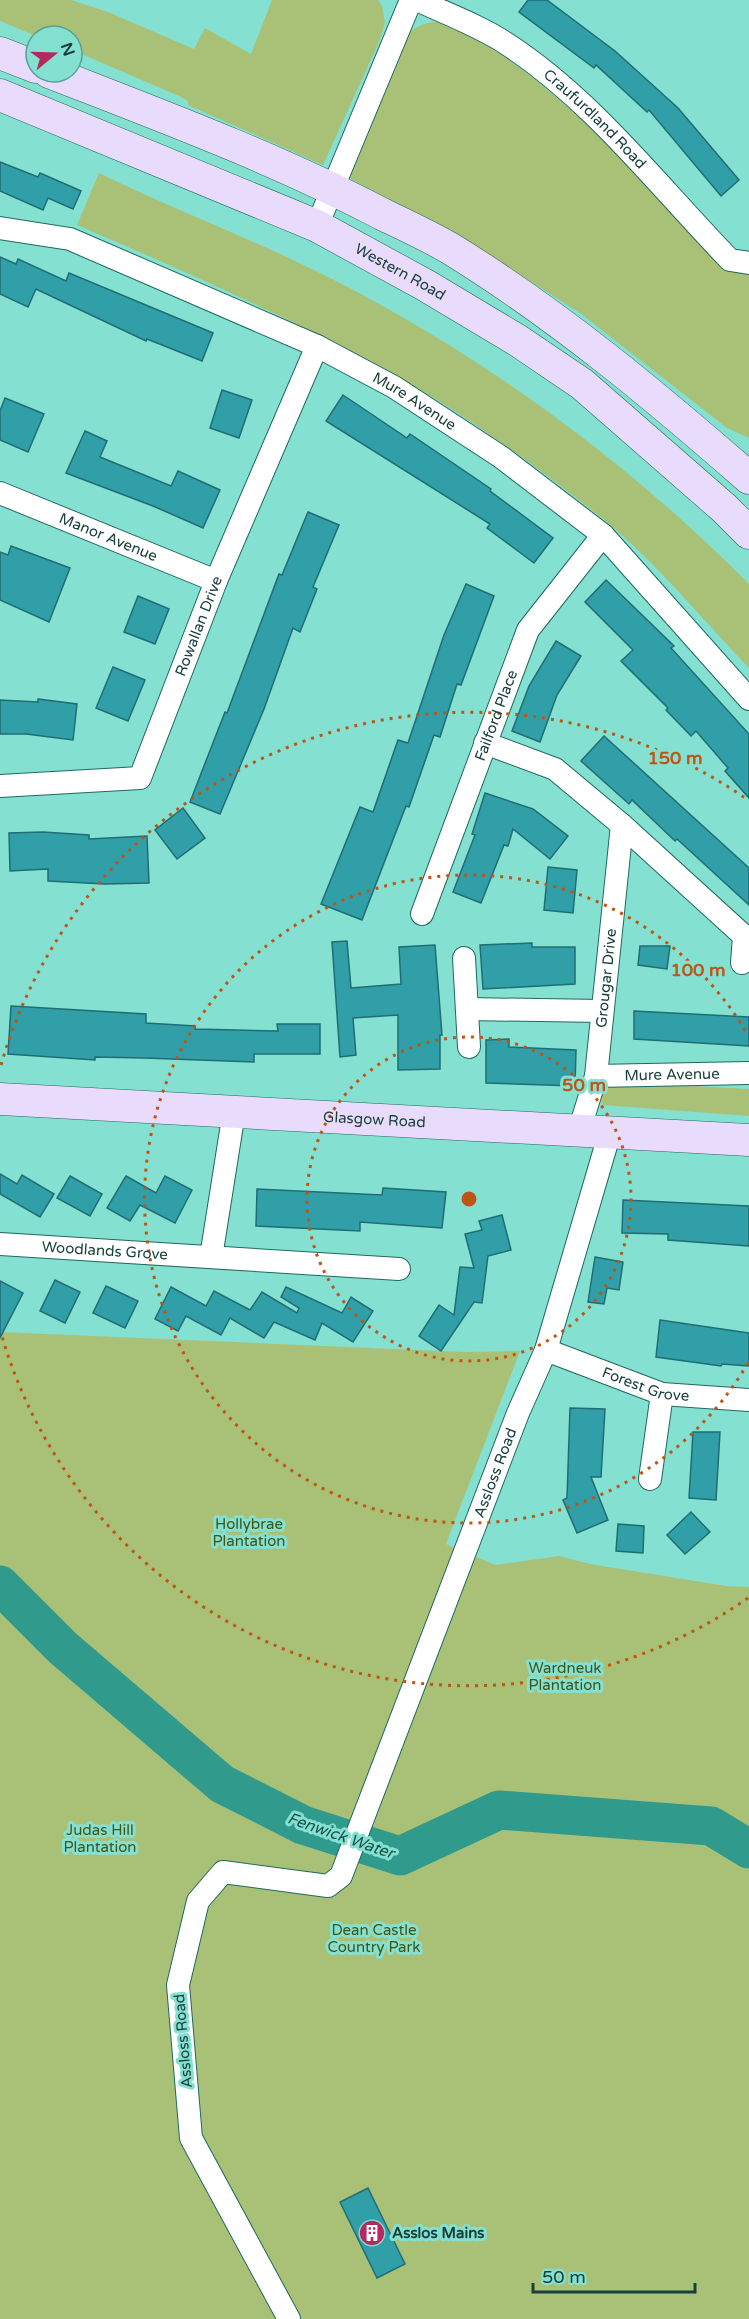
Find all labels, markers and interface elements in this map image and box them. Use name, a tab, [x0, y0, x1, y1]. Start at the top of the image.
north arrow	[24, 24, 84, 84]
text: N	[56, 40, 79, 59]
street label: Craufurdland Road	[540, 65, 650, 172]
street label: Western Road	[352, 239, 449, 304]
street label: Mure Avenue	[370, 368, 459, 434]
street label: Manor Avenue	[57, 509, 160, 565]
street label: Rowallan Drive	[171, 573, 226, 679]
street label: Failford Place	[471, 667, 521, 763]
text: 150 m	[647, 747, 703, 769]
street label: Grougar Drive	[592, 928, 620, 1029]
text: 100 m	[670, 959, 726, 981]
street label: Mure Avenue	[624, 1065, 720, 1084]
text: 50 m	[562, 1074, 606, 1096]
street label: Glasgow Road	[323, 1108, 426, 1131]
centre of rings	[459, 1189, 479, 1209]
street label: Woodlands Grove	[41, 1238, 168, 1264]
street label: Forest Grove	[599, 1363, 690, 1405]
street label: Assloss Road	[470, 1425, 520, 1520]
park label: Hollybrae Plantation	[213, 1515, 285, 1550]
park label: Wardneuk Plantation	[529, 1659, 601, 1694]
water label: Fenwick Water	[285, 1808, 398, 1864]
park label: Judas Hill Plantation	[64, 1821, 136, 1856]
park label: Dean Castle Country Park	[328, 1921, 420, 1956]
street label: Assloss Road	[170, 1993, 196, 2089]
building icon: Asslos Mains	[357, 2218, 387, 2248]
place label: Asslos Mains	[392, 2224, 485, 2242]
scale bar	[533, 2256, 695, 2294]
text: 50 m	[542, 2266, 586, 2288]

